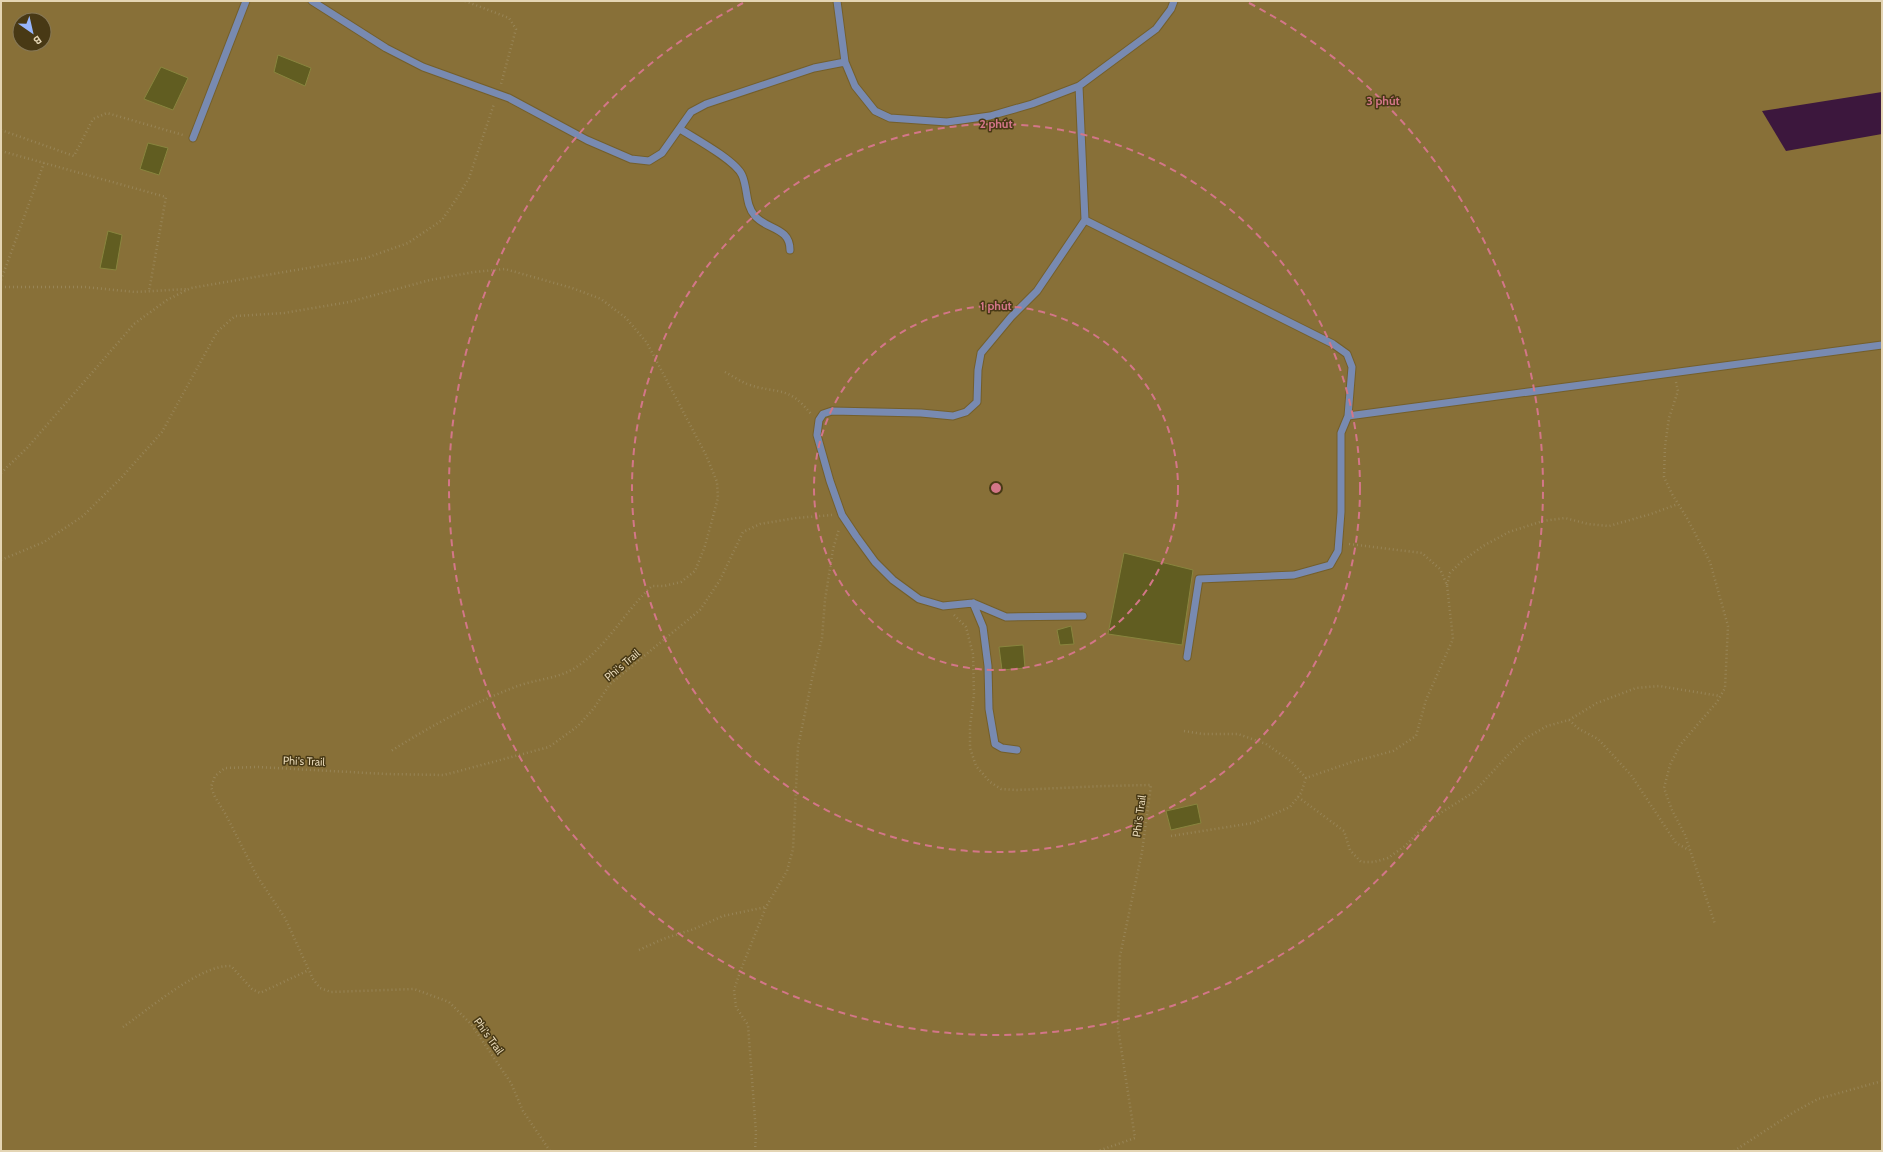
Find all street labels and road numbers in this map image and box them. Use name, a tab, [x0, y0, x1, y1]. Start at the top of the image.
street label: Phi's Trail	[601, 646, 643, 684]
street label: Phi's Trail	[283, 753, 326, 769]
street label: Phi's Trail	[1129, 794, 1149, 838]
street label: Phi's Trail	[471, 1015, 507, 1057]

